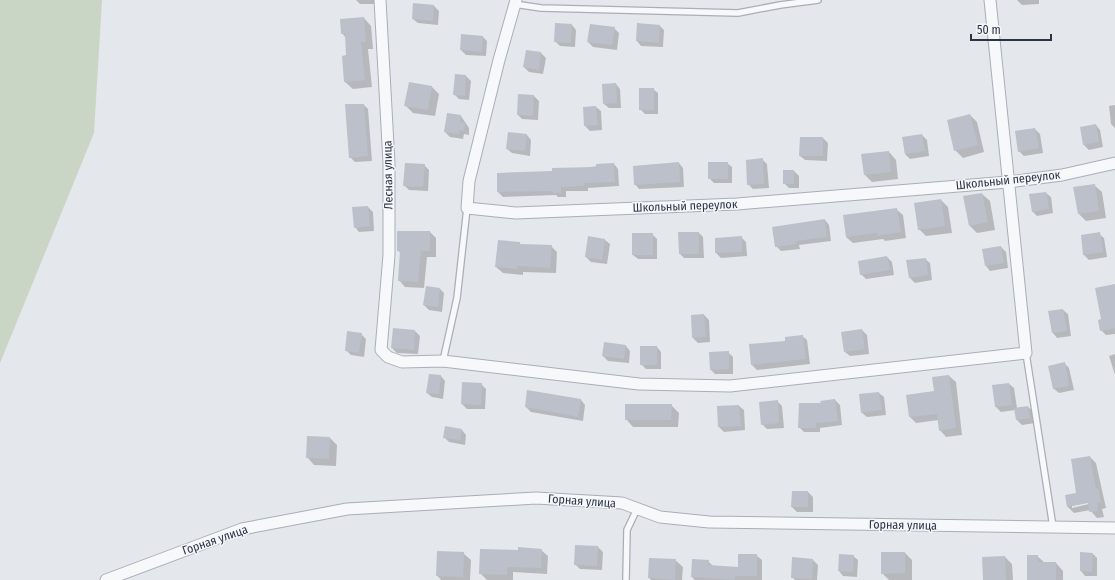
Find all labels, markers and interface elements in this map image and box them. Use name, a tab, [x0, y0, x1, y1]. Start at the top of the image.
scale bar	[971, 16, 1051, 42]
text: 50 m	[977, 23, 1001, 37]
street label: Лесная улица	[380, 140, 396, 210]
street label: Школьный переулок	[955, 168, 1061, 192]
street label: Школьный переулок	[632, 197, 738, 215]
street label: Горная улица	[548, 492, 617, 510]
street label: Горная улица	[869, 517, 937, 533]
street label: Горная улица	[181, 522, 250, 558]

